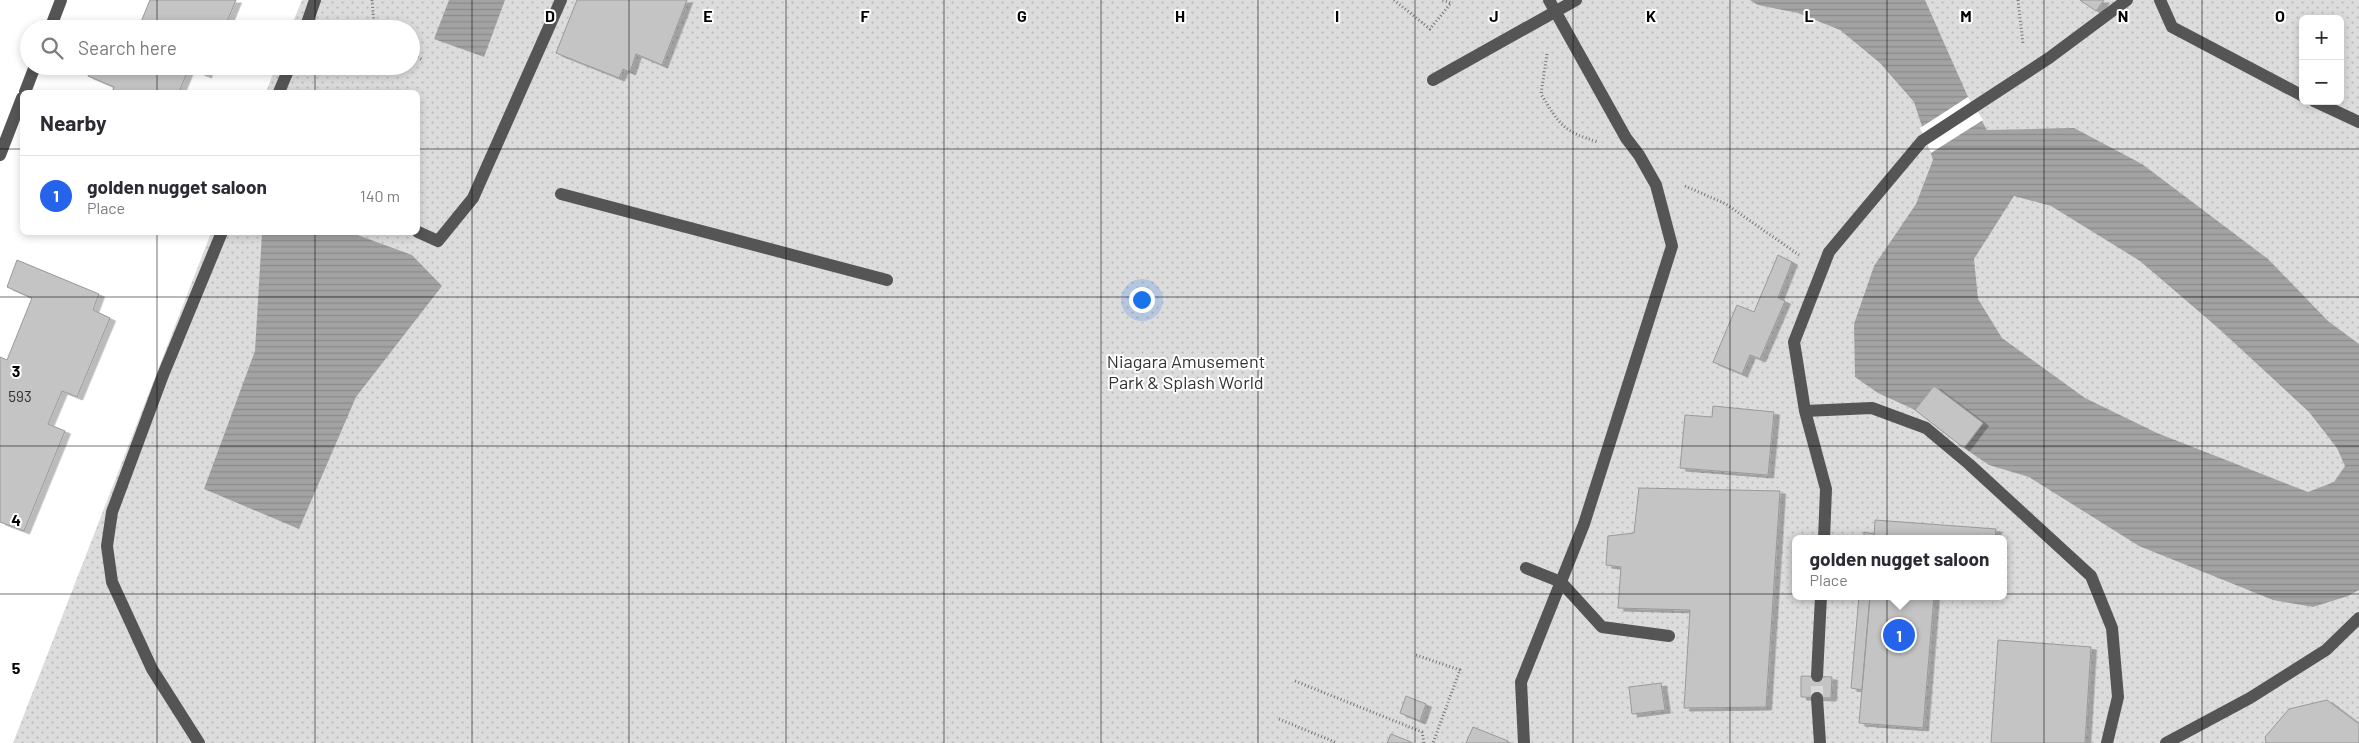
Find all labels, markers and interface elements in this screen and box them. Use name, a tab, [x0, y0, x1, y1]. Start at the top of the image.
text: D	[545, 6, 555, 25]
text: E	[703, 6, 713, 25]
text: F	[861, 6, 870, 25]
text: G	[1017, 6, 1027, 25]
text: H	[1175, 6, 1185, 25]
text: I	[1335, 6, 1339, 25]
text: J	[1489, 6, 1499, 25]
text: K	[1646, 6, 1656, 25]
text: L	[1804, 6, 1814, 25]
text: M	[1960, 6, 1972, 25]
text: N	[2118, 6, 2128, 25]
text: O	[2275, 6, 2285, 25]
map controls	[2299, 15, 2344, 105]
button: +	[2299, 15, 2344, 60]
search box	[20, 20, 420, 75]
icon: search	[38, 34, 66, 62]
text: Search here	[78, 36, 177, 59]
button: −	[2299, 60, 2344, 105]
text: Nearby	[40, 110, 106, 135]
text: golden nugget saloon	[87, 175, 267, 198]
text: 1	[53, 186, 59, 205]
text: 140 m	[360, 186, 400, 205]
text: Place	[87, 198, 125, 217]
your location	[1129, 287, 1155, 313]
park label: Niagara Amusement Park & Splash World	[1107, 350, 1265, 393]
text: 3	[12, 361, 20, 380]
house number: 593	[8, 387, 32, 405]
text: 4	[11, 510, 21, 529]
popup	[1792, 535, 2007, 600]
text: golden nugget saloon	[1810, 547, 1989, 570]
text: Place	[1810, 570, 1848, 589]
pin: 1	[1883, 616, 1915, 654]
text: 5	[12, 658, 21, 677]

